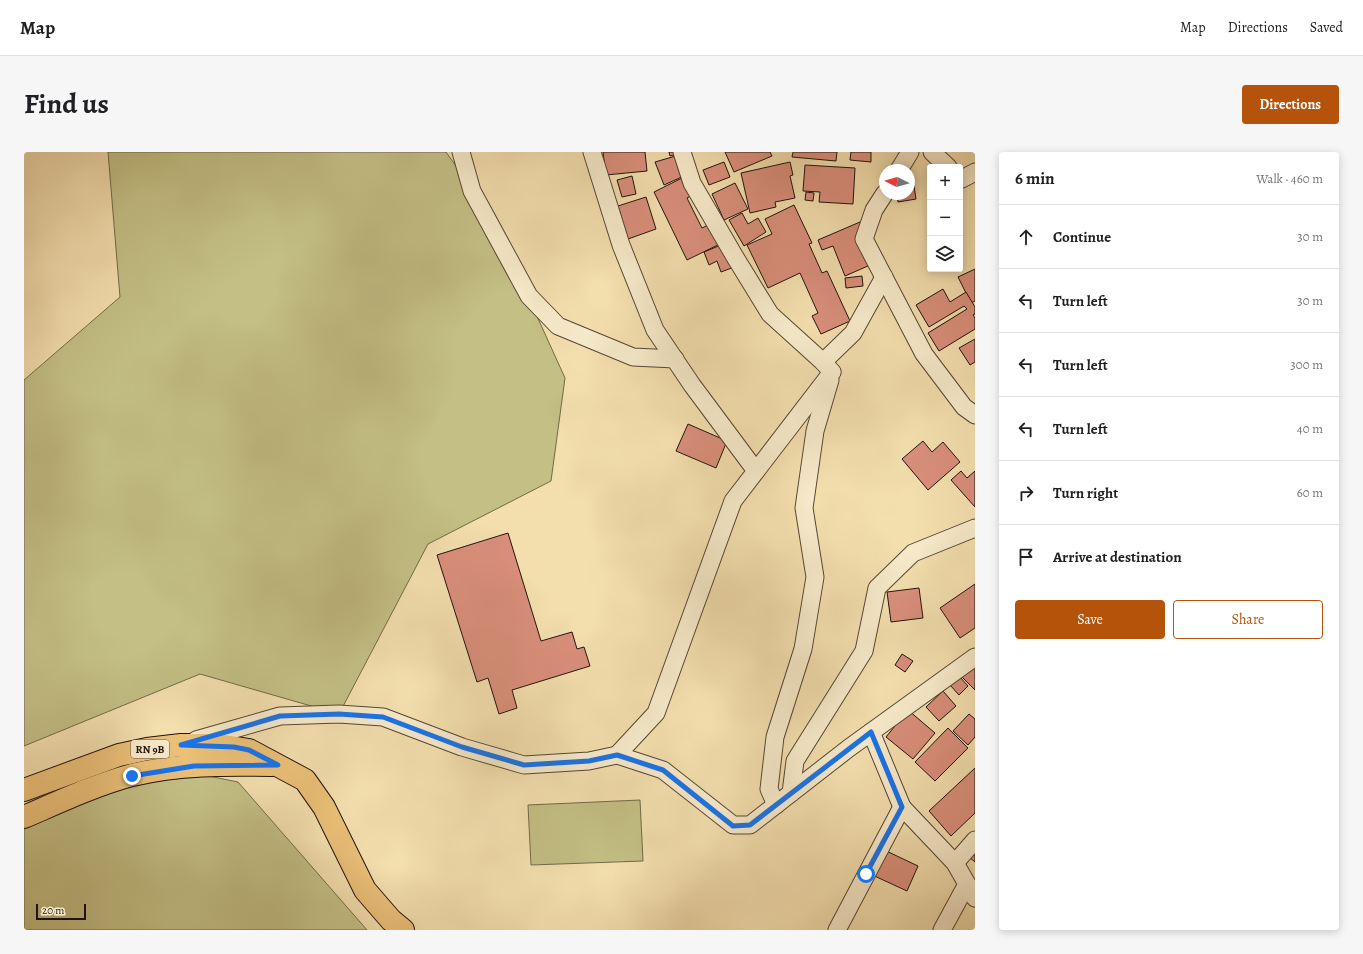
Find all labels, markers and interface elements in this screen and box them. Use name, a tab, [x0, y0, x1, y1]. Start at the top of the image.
text: Map	[20, 15, 55, 41]
text: Map	[1180, 18, 1206, 37]
text: Directions	[1228, 18, 1288, 37]
text: Saved	[1310, 18, 1343, 37]
text: Find us	[24, 85, 109, 123]
button: Directions	[1242, 85, 1339, 124]
north arrow	[879, 164, 915, 200]
map controls	[927, 164, 963, 272]
button: +	[927, 164, 963, 200]
text: 6 min	[1015, 167, 1055, 190]
text: Walk · 460 m	[1256, 170, 1323, 187]
button: −	[927, 200, 963, 236]
icon: ahead	[1015, 226, 1037, 248]
text: Continue	[1053, 227, 1111, 247]
text: 30 m	[1297, 228, 1323, 245]
button: layers	[927, 236, 963, 272]
icon: left	[1015, 290, 1037, 312]
text: Turn left	[1053, 291, 1108, 311]
text: 30 m	[1297, 292, 1323, 309]
icon: left	[1015, 354, 1037, 376]
text: Turn left	[1053, 355, 1108, 375]
text: 300 m	[1290, 356, 1323, 373]
icon: left	[1015, 418, 1037, 440]
text: Turn left	[1053, 419, 1108, 439]
text: 40 m	[1297, 420, 1323, 437]
icon: right	[1015, 482, 1037, 504]
text: Turn right	[1053, 483, 1118, 503]
text: 60 m	[1297, 484, 1323, 501]
icon: arrive	[1015, 546, 1037, 568]
text: Arrive at destination	[1053, 547, 1182, 567]
button: Save	[1015, 600, 1165, 639]
button: Share	[1173, 600, 1323, 639]
road number: RN 9B	[131, 740, 169, 758]
route end	[123, 767, 141, 785]
route start	[857, 865, 875, 883]
scale bar	[36, 902, 86, 921]
text: 20 m	[42, 903, 64, 918]

